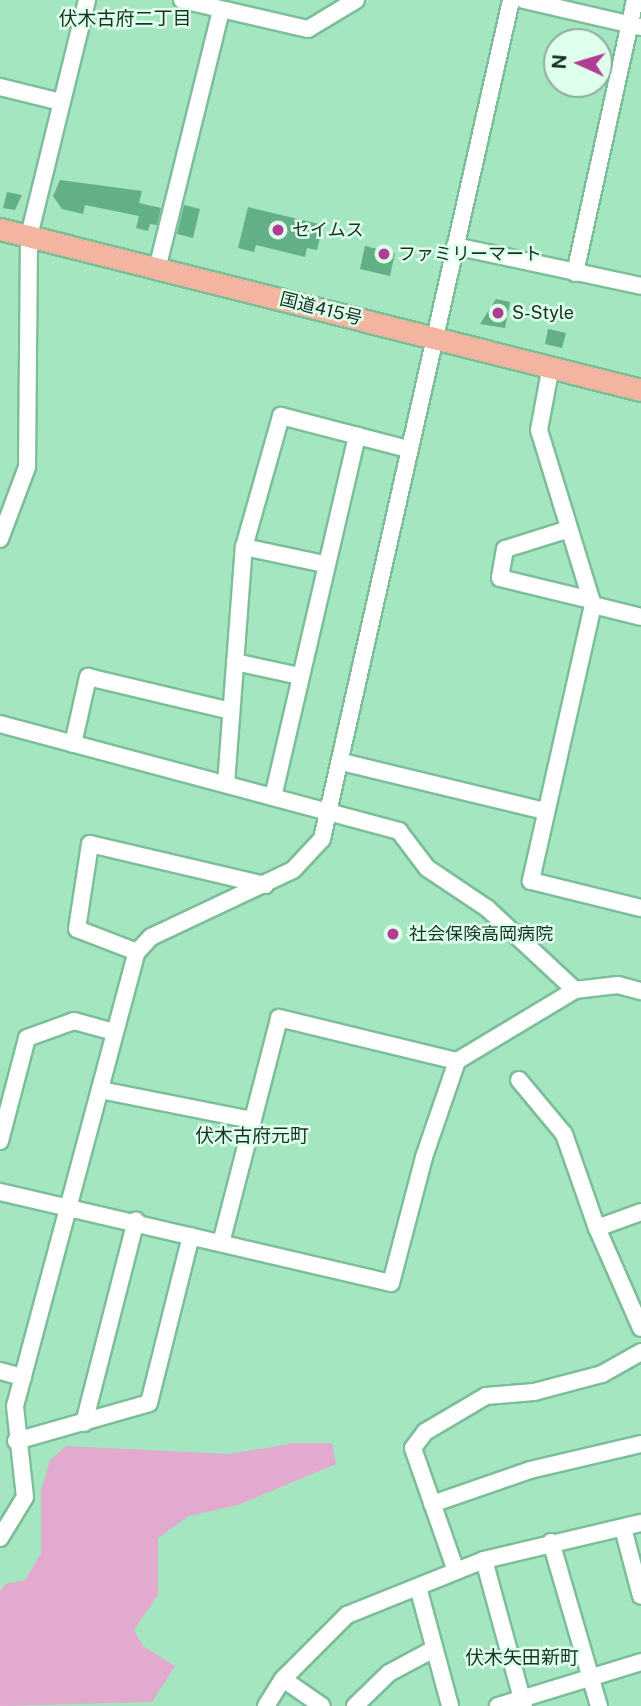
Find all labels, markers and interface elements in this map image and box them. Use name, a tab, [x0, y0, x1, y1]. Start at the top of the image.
district label: 伏木古府二丁目	[59, 8, 191, 30]
north arrow	[543, 28, 613, 98]
text: N	[548, 54, 571, 70]
place label: セイムス	[292, 219, 364, 241]
marker: セイムス	[270, 222, 286, 238]
place label: ファミリーマート	[398, 243, 542, 265]
marker: ファミリーマート	[376, 246, 392, 262]
street label: 国道415号	[278, 288, 364, 330]
place label: S-Style	[512, 302, 574, 324]
marker: S-Style	[490, 305, 506, 321]
place label: 社会保険高岡病院	[409, 923, 553, 945]
marker: 社会保険高岡病院	[383, 924, 403, 944]
district label: 伏木古府元町	[195, 1125, 309, 1147]
district label: 伏木矢田新町	[465, 1647, 579, 1669]

